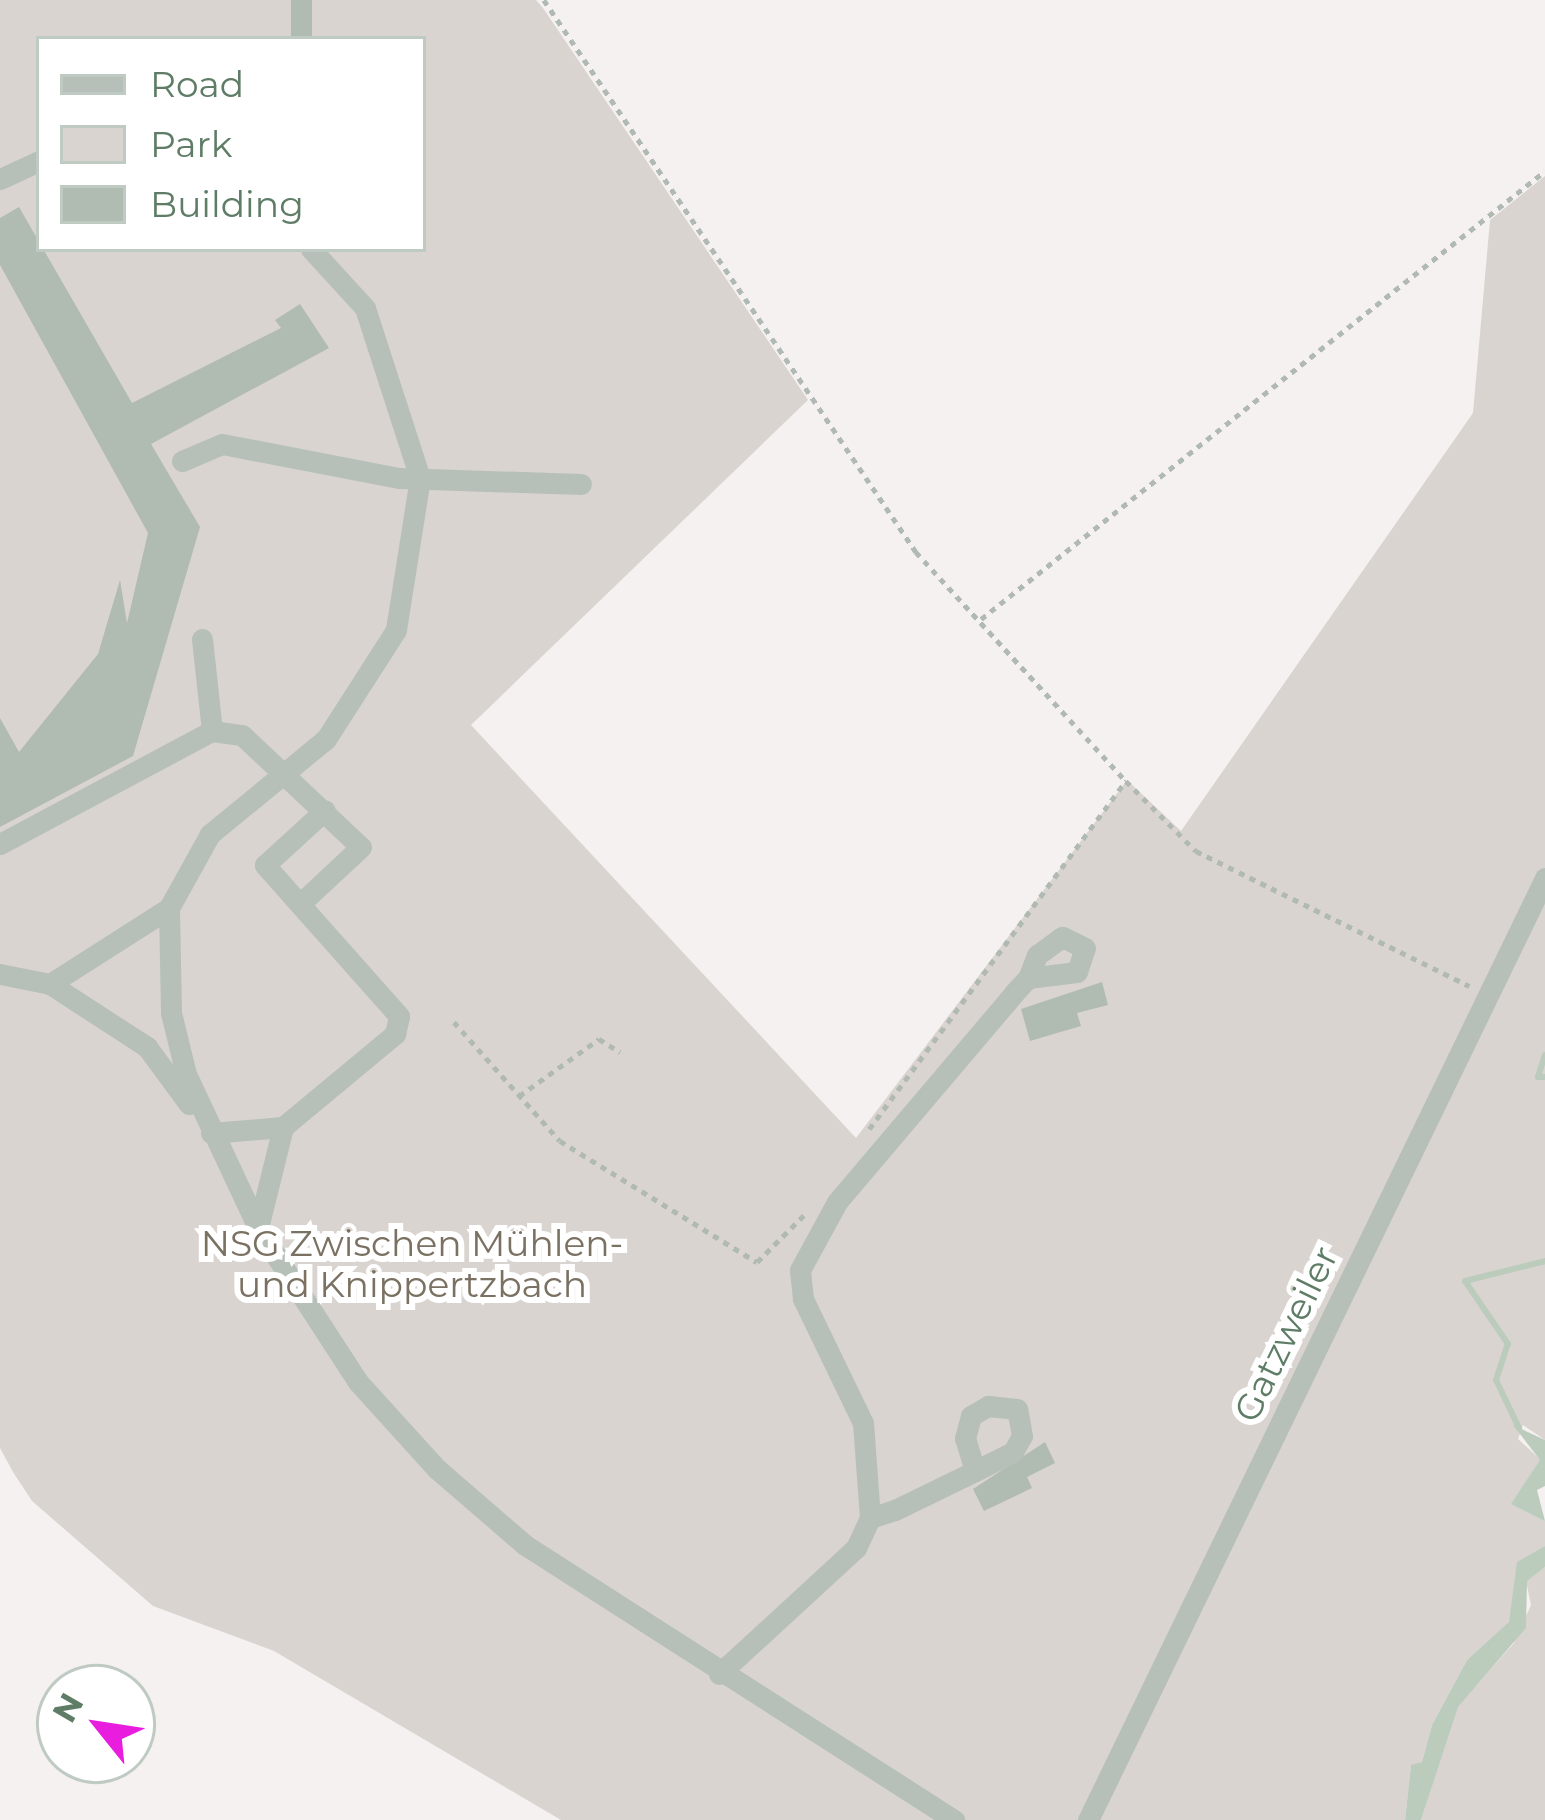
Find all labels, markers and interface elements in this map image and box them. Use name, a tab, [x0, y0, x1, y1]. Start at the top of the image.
legend	[36, 36, 426, 252]
text: Road	[150, 62, 244, 106]
text: Park	[150, 122, 232, 166]
text: Building	[150, 182, 304, 226]
park label: NSG Zwischen Mühlen- und Knippertzbach	[201, 1221, 623, 1306]
street label: Gatzweiler	[1225, 1239, 1347, 1429]
north arrow	[36, 1664, 156, 1784]
text: N	[43, 1686, 91, 1729]

